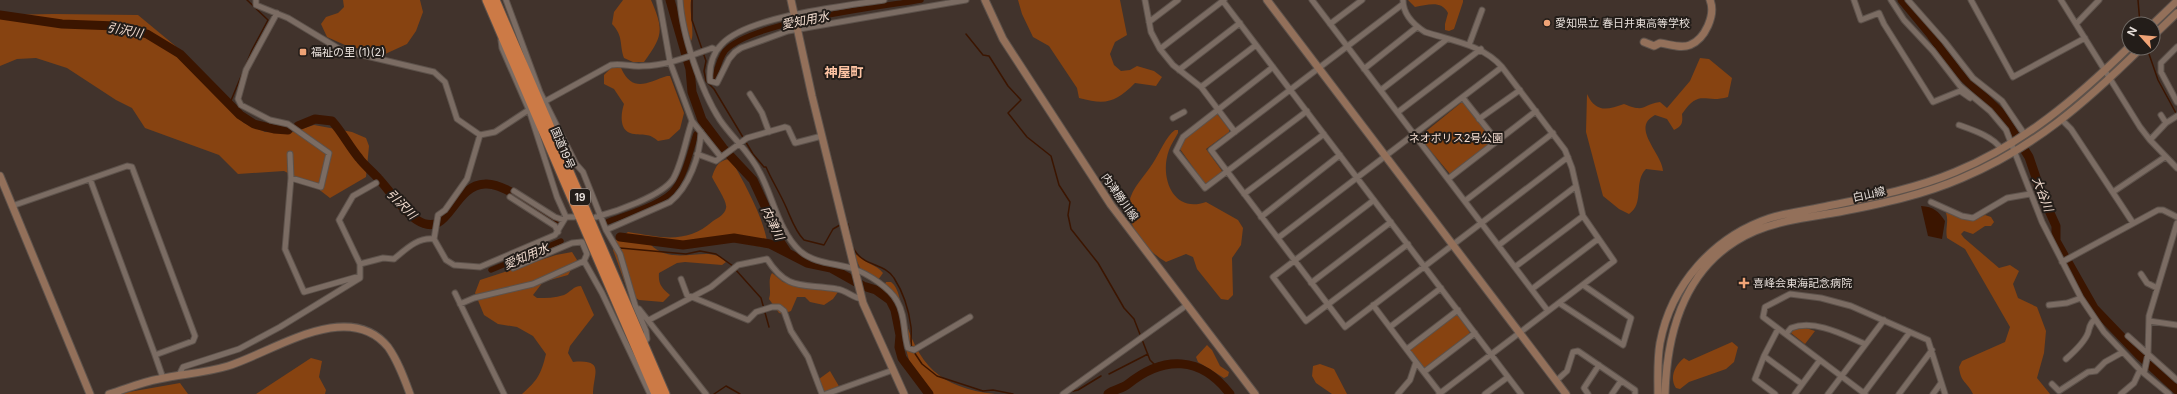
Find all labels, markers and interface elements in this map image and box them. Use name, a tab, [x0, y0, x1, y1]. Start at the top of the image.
water label: 愛知用水	[780, 8, 832, 32]
place label: 愛知県立 春日井東高等学校	[1555, 16, 1690, 30]
north arrow	[2121, 16, 2161, 56]
marker: 愛知県立 春日井東高等学校	[1542, 18, 1552, 28]
water label: 引沢川	[106, 19, 146, 41]
text: N	[2124, 25, 2140, 38]
place label: 福祉の里 (1)(2)	[311, 45, 385, 59]
marker: 福祉の里 (1)(2)	[298, 47, 308, 57]
district label: 神屋町	[824, 64, 864, 80]
street label: 国道19号	[548, 125, 578, 171]
park label: ネオポリス2号公園	[1409, 131, 1503, 145]
street label: 内津勝川線	[1098, 170, 1142, 224]
water label: 大谷川	[2030, 175, 2057, 215]
street label: 白山線	[1851, 183, 1887, 205]
water label: 引沢川	[384, 186, 421, 223]
road number: 19	[570, 189, 590, 205]
water label: 内津川	[758, 204, 789, 244]
water label: 愛知用水	[501, 239, 553, 272]
place label: 喜峰会東海記念病院	[1753, 276, 1852, 290]
marker: 喜峰会東海記念病院	[1738, 277, 1750, 289]

